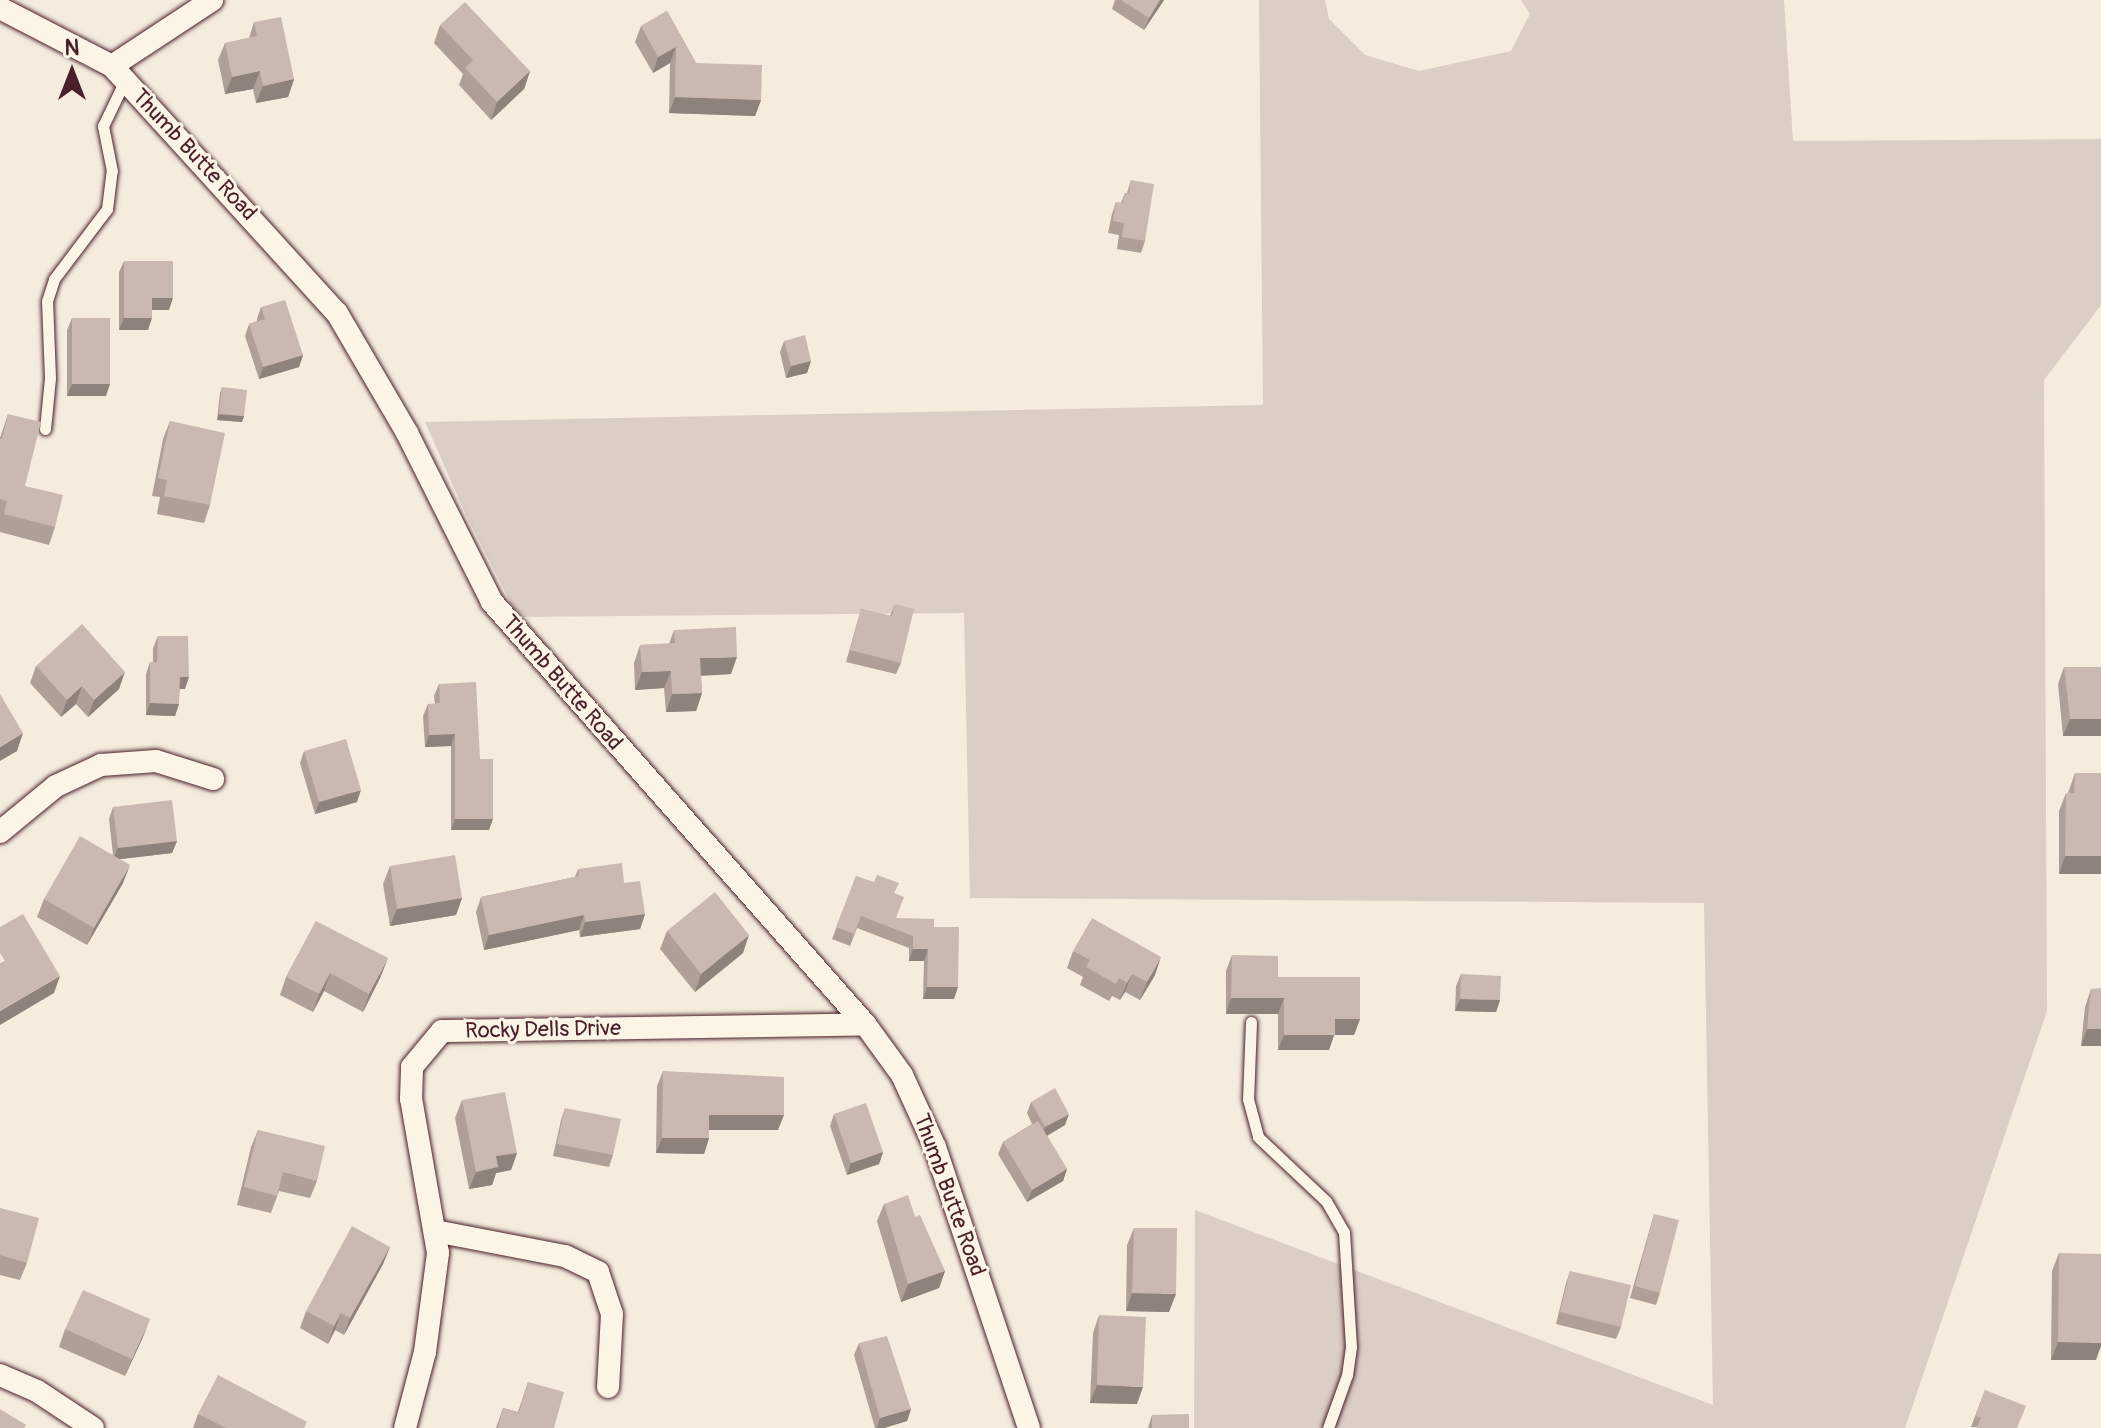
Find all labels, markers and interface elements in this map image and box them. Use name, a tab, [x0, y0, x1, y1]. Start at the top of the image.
north arrow	[32, 32, 112, 112]
text: N	[65, 34, 79, 62]
street label: Thumb Butte Road	[126, 84, 262, 226]
street label: Thumb Butte Road	[496, 610, 628, 756]
street label: Rocky Dells Drive	[465, 1015, 621, 1045]
street label: Thumb Butte Road	[907, 1110, 991, 1280]

